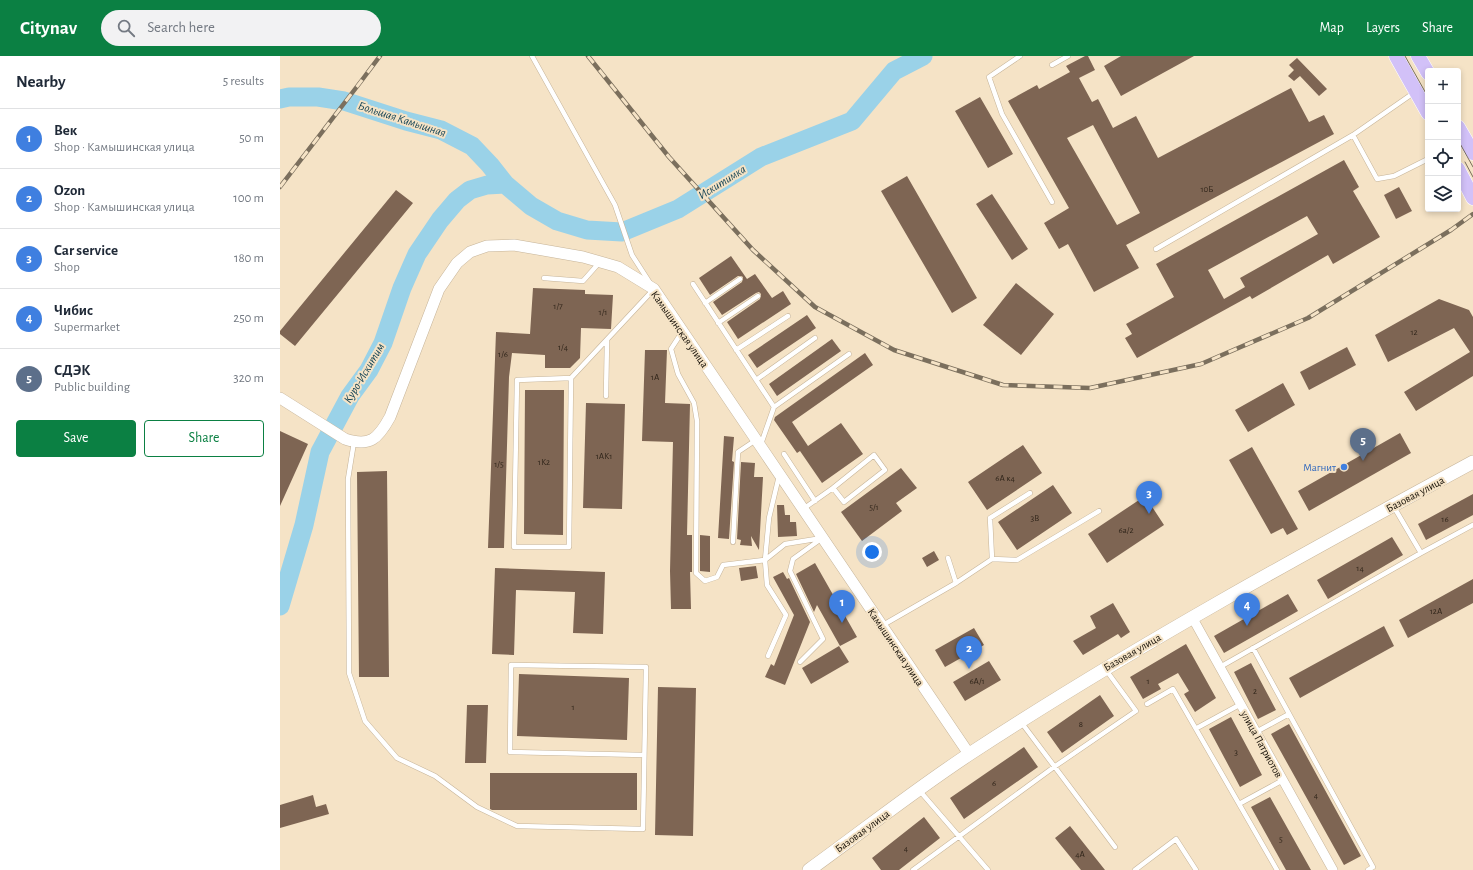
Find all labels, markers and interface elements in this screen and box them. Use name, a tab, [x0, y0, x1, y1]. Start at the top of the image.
search box	[101, 10, 381, 46]
icon: search	[115, 17, 137, 39]
text: Citynav	[20, 19, 77, 38]
text: Search here	[147, 20, 215, 35]
text: Map	[1319, 21, 1344, 35]
text: Layers	[1366, 21, 1400, 35]
text: Share	[1422, 21, 1453, 35]
map controls	[1425, 68, 1461, 212]
button: +	[1425, 68, 1461, 104]
text: Nearby	[16, 73, 66, 90]
text: 5 results	[223, 75, 264, 88]
water label: Большая Камышная	[357, 99, 447, 139]
button: −	[1425, 104, 1461, 140]
text: Век	[54, 123, 77, 138]
text: 1	[27, 132, 31, 145]
text: 50 m	[239, 132, 264, 145]
button: locate	[1425, 140, 1461, 176]
text: Shop · Камышинская улица	[54, 141, 195, 154]
water label: Искитимка	[696, 163, 748, 201]
button: layers	[1425, 176, 1461, 212]
text: Ozon	[54, 183, 85, 198]
house number: 10Б	[1201, 185, 1214, 194]
text: 2	[26, 192, 32, 205]
text: 100 m	[233, 192, 264, 205]
text: Shop · Камышинская улица	[54, 201, 195, 214]
text: Car service	[54, 243, 118, 258]
text: 3	[26, 252, 32, 265]
text: 180 m	[234, 252, 264, 265]
text: Shop	[54, 261, 80, 274]
street label: Камышинская улица	[649, 289, 710, 370]
house number: 1/7	[553, 302, 563, 311]
text: Чибис	[54, 303, 93, 318]
house number: 1/1	[599, 308, 607, 317]
text: 4	[26, 312, 32, 325]
text: 250 m	[233, 312, 264, 325]
text: Supermarket	[54, 321, 120, 334]
house number: 12	[1410, 328, 1418, 337]
water label: Куро-Искитим	[341, 341, 387, 406]
house number: 1/4	[558, 343, 569, 352]
house number: 1/6	[498, 350, 508, 359]
text: СДЭК	[54, 363, 90, 378]
text: 5	[26, 372, 32, 385]
text: 320 m	[233, 372, 264, 385]
house number: 1А	[651, 373, 660, 382]
text: Public building	[54, 381, 130, 394]
button: Save	[16, 420, 136, 457]
button: Share	[144, 420, 264, 457]
pin: 5	[1350, 428, 1376, 461]
house number: 1АК1	[596, 452, 612, 461]
house number: 1К2	[538, 458, 550, 467]
house number: 1/5	[494, 460, 504, 469]
place label: Магнит	[1303, 462, 1336, 473]
marker: Магнит	[1339, 462, 1349, 472]
house number: 6А к4	[995, 474, 1015, 483]
street label: Базовая улица	[1384, 475, 1446, 514]
pin: 3	[1136, 481, 1162, 514]
house number: 5/1	[869, 503, 879, 512]
house number: 3В	[1031, 514, 1039, 523]
house number: 16	[1441, 515, 1449, 524]
house number: 6а/2	[1118, 526, 1134, 535]
your location	[862, 542, 882, 562]
house number: 14	[1356, 564, 1364, 573]
pin: 1	[829, 590, 855, 623]
pin: 4	[1234, 593, 1260, 626]
street label: Камышинская улица	[866, 606, 926, 688]
house number: 12А	[1430, 607, 1443, 616]
street label: Базовая улица	[1102, 632, 1163, 673]
pin: 2	[956, 636, 982, 669]
house number: 6А/1	[969, 677, 985, 686]
house number: 1	[1146, 677, 1150, 686]
house number: 2	[1253, 687, 1257, 696]
house number: 1	[571, 703, 575, 712]
street label: улица Патриотов	[1238, 708, 1284, 780]
house number: 8	[1079, 720, 1083, 729]
house number: 3	[1234, 748, 1238, 757]
house number: 6	[992, 779, 996, 788]
house number: 4	[1314, 791, 1319, 800]
street label: Базовая улица	[833, 808, 891, 855]
house number: 5	[1279, 835, 1283, 844]
house number: 4	[904, 844, 909, 853]
house number: 4А	[1075, 850, 1086, 859]

